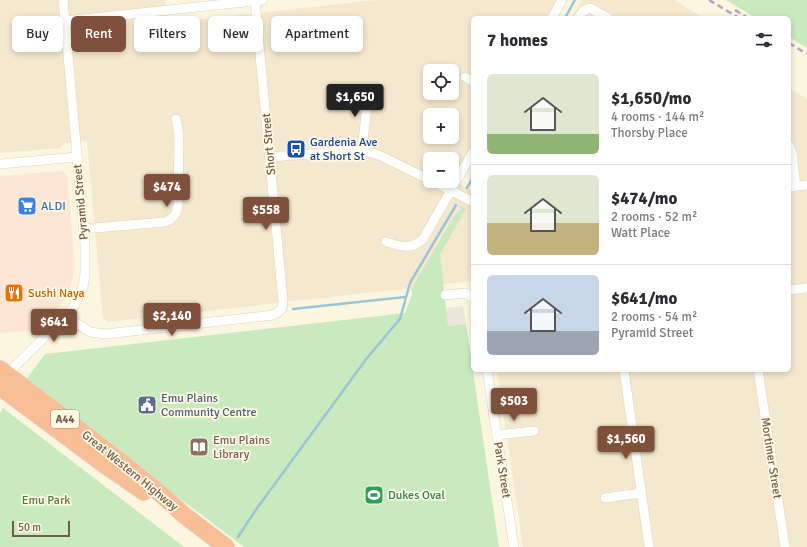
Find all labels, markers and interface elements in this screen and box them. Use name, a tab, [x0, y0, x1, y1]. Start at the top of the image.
chip: Buy	[12, 16, 63, 52]
chip: Rent	[71, 16, 126, 52]
chip: Filters	[134, 16, 200, 52]
chip: New	[208, 16, 263, 52]
chip: Apartment	[271, 16, 363, 52]
icon: filters	[753, 29, 775, 51]
text: 7 homes	[487, 30, 548, 51]
map controls	[423, 64, 459, 188]
button: locate	[423, 64, 459, 100]
pin: $1,650	[322, 84, 388, 118]
text: $1,650/mo	[611, 88, 691, 109]
text: $1,650	[336, 89, 374, 105]
icon: home	[519, 90, 567, 138]
button: +	[423, 108, 459, 144]
text: 4 rooms · 144 m²	[611, 109, 704, 125]
street label: Short Street	[259, 112, 279, 176]
text: Thorsby Place	[611, 125, 688, 141]
place label: Gardenia Ave at Short St	[310, 135, 377, 164]
bus stop icon: Gardenia Ave at Short St	[285, 138, 307, 160]
button: −	[423, 152, 459, 188]
street label: Pyramid Street	[70, 164, 92, 240]
pin: $474	[143, 174, 191, 208]
text: $474	[153, 179, 181, 195]
text: $474/mo	[611, 188, 677, 209]
icon: home	[519, 191, 567, 239]
supermarket icon: ALDI	[16, 195, 38, 217]
pin: $558	[242, 197, 290, 231]
place label: ALDI	[41, 199, 66, 214]
text: $558	[252, 202, 280, 218]
text: 2 rooms · 52 m²	[611, 209, 697, 225]
text: Watt Place	[611, 225, 670, 241]
restaurant icon: Sushi Naya	[3, 282, 25, 304]
place label: Sushi Naya	[28, 286, 85, 301]
text: $641/mo	[611, 288, 677, 309]
icon: home	[519, 291, 567, 339]
pin: $2,140	[139, 303, 205, 337]
text: $2,140	[153, 308, 191, 324]
pin: $641	[30, 309, 78, 343]
text: 2 rooms · 54 m²	[611, 309, 697, 325]
text: $641	[40, 314, 68, 330]
text: Pyramid Street	[611, 325, 693, 341]
pin: $503	[490, 388, 538, 422]
place label: Emu Plains Community Centre	[161, 391, 256, 420]
text: $503	[500, 393, 528, 409]
public building icon: Emu Plains Community Centre	[136, 394, 158, 416]
road number: A44	[51, 410, 79, 428]
street label: Mortimer Street	[757, 416, 785, 500]
pin: $1,560	[593, 426, 659, 460]
street label: Great Western Highway	[79, 428, 181, 515]
text: $1,560	[607, 431, 645, 447]
place label: Emu Plains Library	[213, 433, 270, 462]
library icon: Emu Plains Library	[188, 436, 210, 458]
street label: Park Street	[490, 441, 514, 499]
sports icon: Dukes Oval	[363, 484, 385, 506]
place label: Dukes Oval	[388, 488, 445, 503]
park label: Emu Park	[22, 493, 70, 508]
scale bar	[12, 519, 70, 538]
text: 50 m	[18, 521, 41, 534]

